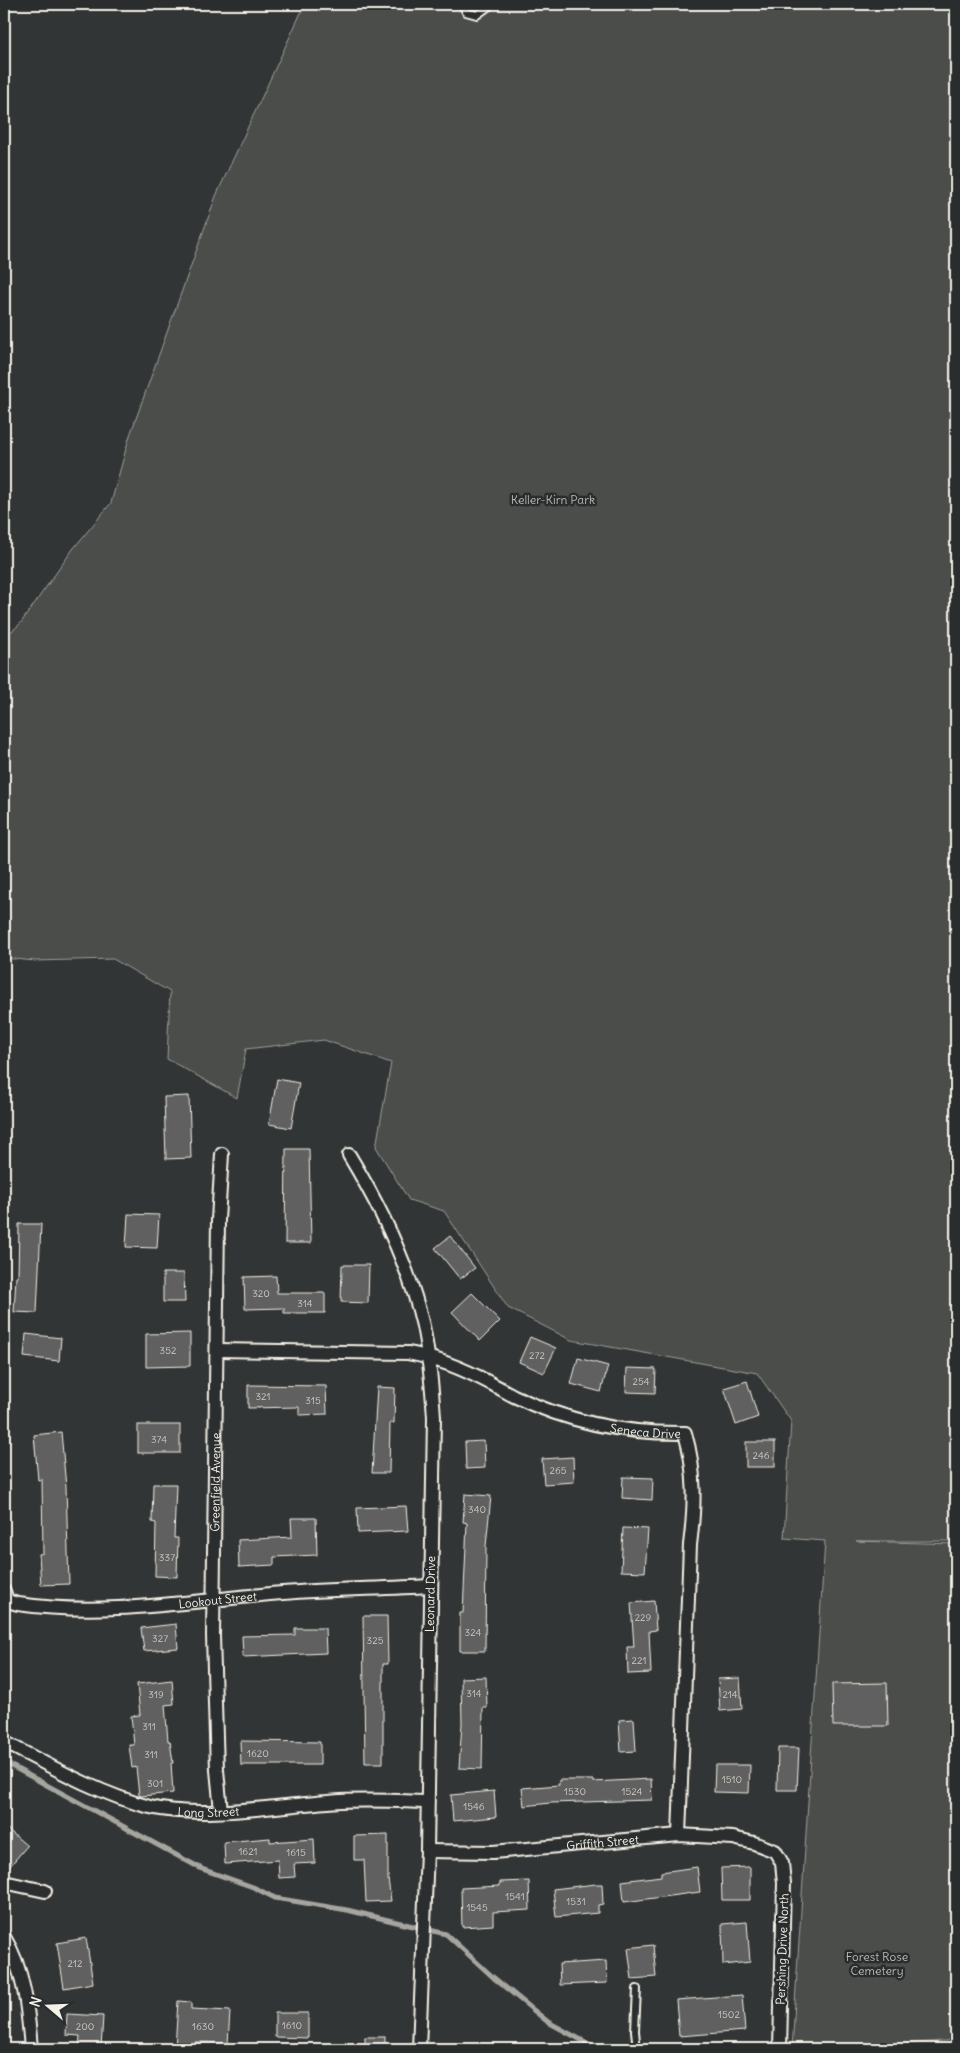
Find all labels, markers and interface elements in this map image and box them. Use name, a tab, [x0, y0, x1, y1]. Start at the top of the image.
park label: Keller-Kirn Park	[511, 492, 595, 507]
house number: 320	[252, 1287, 270, 1300]
house number: 314	[297, 1297, 313, 1310]
house number: 352	[160, 1344, 177, 1357]
house number: 272	[529, 1349, 545, 1362]
house number: 254	[632, 1375, 650, 1388]
house number: 321	[255, 1390, 271, 1403]
house number: 315	[305, 1394, 321, 1407]
street label: Seneca Drive	[609, 1420, 681, 1441]
house number: 374	[151, 1433, 167, 1446]
street label: Greenfield Avenue	[207, 1433, 223, 1532]
house number: 246	[753, 1449, 770, 1462]
house number: 265	[550, 1464, 567, 1477]
house number: 340	[468, 1503, 486, 1516]
house number: 337	[159, 1551, 175, 1564]
street label: Leonard Drive	[422, 1556, 438, 1632]
street label: Lookout Street	[178, 1588, 257, 1611]
house number: 229	[635, 1611, 652, 1624]
house number: 324	[465, 1626, 482, 1639]
house number: 327	[152, 1632, 168, 1645]
house number: 325	[367, 1634, 384, 1647]
house number: 221	[632, 1654, 646, 1667]
house number: 314	[466, 1687, 482, 1700]
house number: 319	[148, 1688, 164, 1701]
house number: 214	[722, 1688, 738, 1701]
house number: 311	[142, 1720, 156, 1733]
house number: 1620	[247, 1747, 269, 1760]
house number: 311	[144, 1748, 158, 1761]
house number: 1510	[722, 1773, 742, 1786]
house number: 301	[147, 1777, 163, 1790]
house number: 1530	[564, 1785, 586, 1798]
house number: 1524	[622, 1785, 643, 1798]
house number: 1546	[463, 1800, 485, 1813]
street label: Long Street	[177, 1803, 240, 1819]
street label: Griffith Street	[566, 1831, 639, 1853]
house number: 1621	[238, 1845, 258, 1858]
house number: 1615	[286, 1846, 306, 1859]
house number: 1541	[505, 1890, 525, 1903]
street label: Pershing Drive North	[773, 1893, 791, 2005]
house number: 1531	[566, 1895, 586, 1908]
house number: 1545	[466, 1901, 488, 1914]
park label: Forest Rose Cemetery	[846, 1949, 908, 1978]
house number: 212	[68, 1957, 83, 1970]
north arrow	[22, 1980, 72, 2030]
text: N	[26, 1994, 46, 2009]
house number: 1502	[718, 2008, 740, 2021]
house number: 1610	[282, 2019, 302, 2032]
house number: 200	[76, 2020, 94, 2033]
house number: 1630	[192, 2020, 214, 2033]

